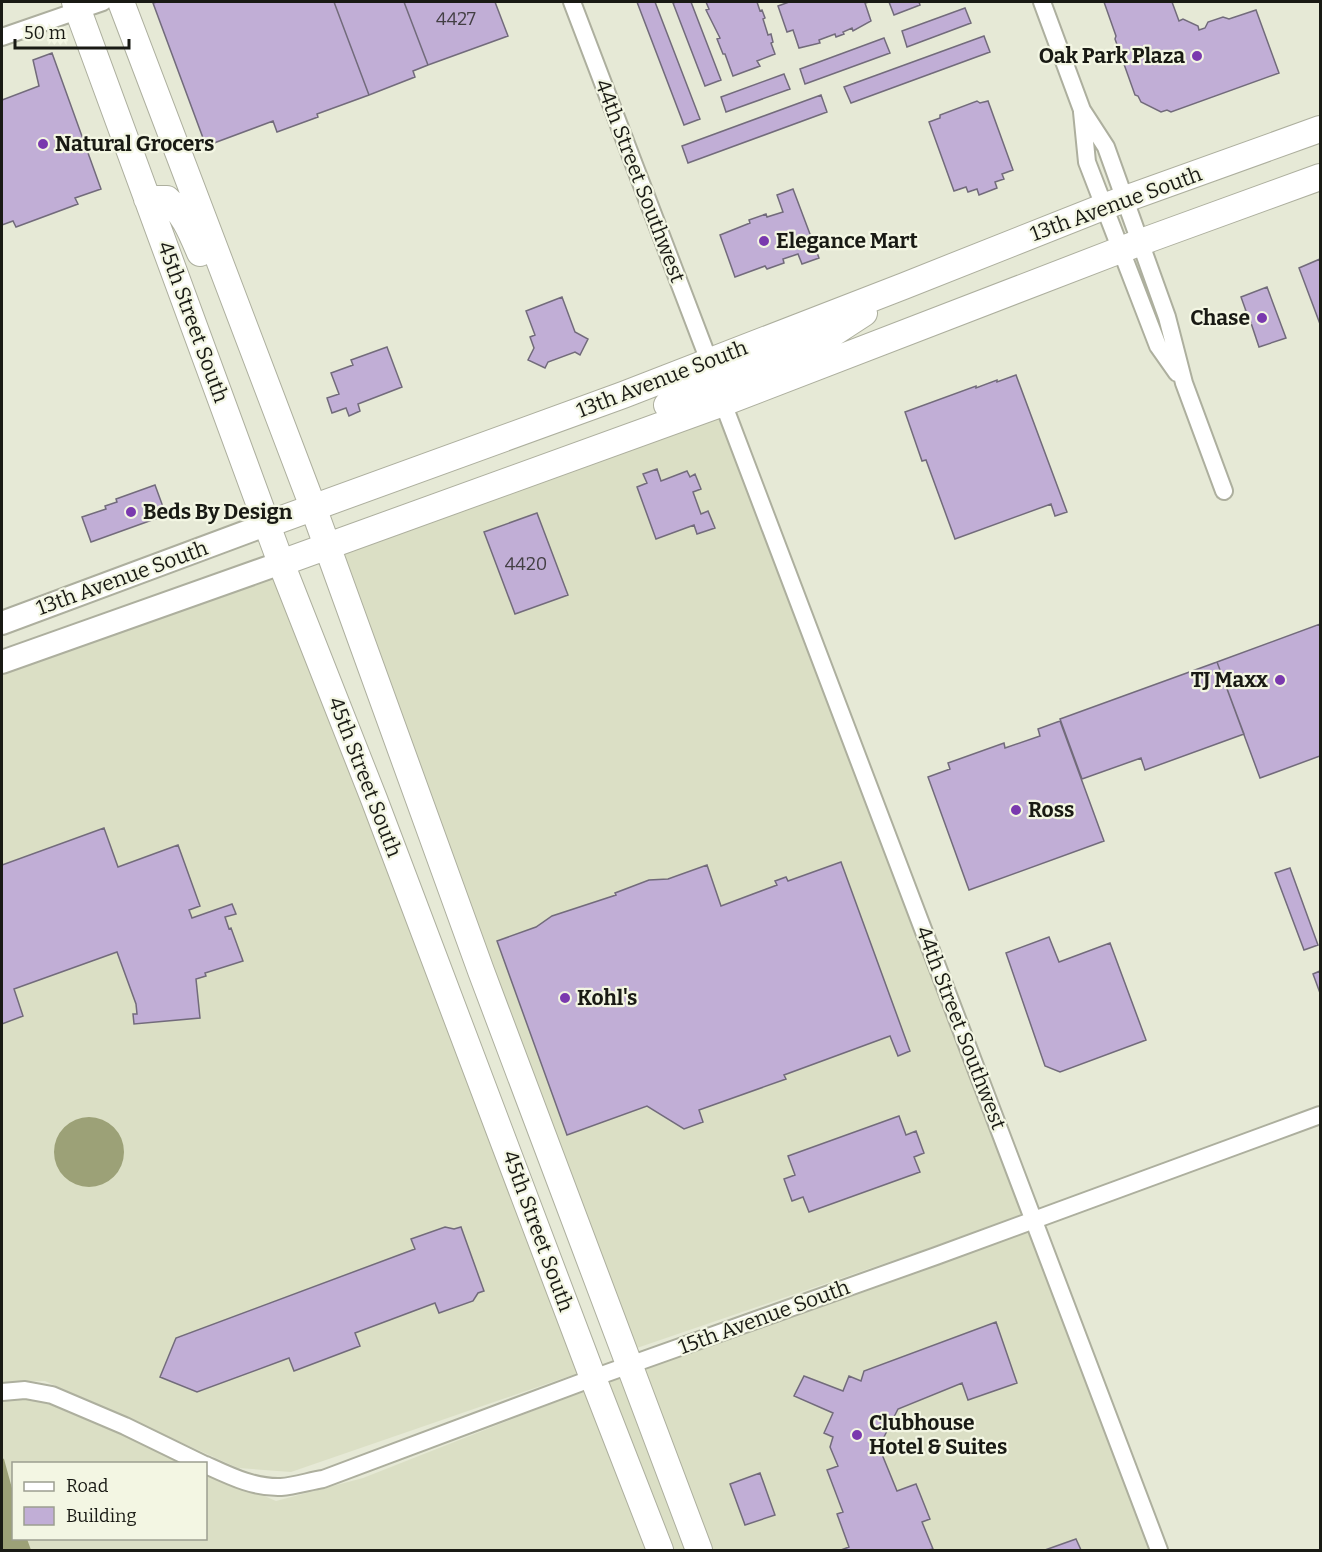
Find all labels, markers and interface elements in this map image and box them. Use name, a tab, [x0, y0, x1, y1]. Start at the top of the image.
house number: 4427	[436, 8, 476, 30]
scale bar	[15, 12, 129, 50]
text: 50 m	[24, 22, 66, 44]
place label: Oak Park Plaza	[1039, 43, 1185, 69]
marker: Oak Park Plaza	[1190, 49, 1204, 63]
street label: 44th Street Southwest	[589, 76, 691, 287]
place label: Natural Grocers	[55, 131, 214, 157]
marker: Natural Grocers	[36, 137, 50, 151]
street label: 13th Avenue South	[1027, 161, 1205, 247]
place label: Elegance Mart	[776, 228, 918, 254]
marker: Elegance Mart	[757, 234, 771, 248]
street label: 45th Street South	[152, 238, 234, 406]
place label: Chase	[1190, 305, 1250, 331]
marker: Chase	[1255, 311, 1269, 325]
street label: 13th Avenue South	[573, 334, 751, 424]
place label: Beds By Design	[143, 499, 293, 525]
marker: Beds By Design	[124, 505, 138, 519]
street label: 13th Avenue South	[33, 535, 211, 621]
house number: 4420	[505, 553, 547, 575]
place label: TJ Maxx	[1191, 667, 1268, 693]
marker: TJ Maxx	[1273, 673, 1287, 687]
street label: 45th Street South	[322, 693, 408, 861]
place label: Ross	[1028, 797, 1074, 823]
marker: Ross	[1009, 803, 1023, 817]
street label: 44th Street Southwest	[910, 923, 1012, 1134]
place label: Kohl's	[577, 985, 637, 1011]
marker: Kohl's	[558, 991, 572, 1005]
street label: 45th Street South	[497, 1147, 579, 1315]
street label: 15th Avenue South	[675, 1274, 853, 1360]
place label: Clubhouse Hotel & Suites	[869, 1410, 1007, 1460]
marker: Clubhouse Hotel & Suites	[850, 1428, 864, 1442]
legend	[12, 1462, 207, 1540]
text: Road	[66, 1475, 109, 1497]
text: Building	[66, 1505, 137, 1527]

